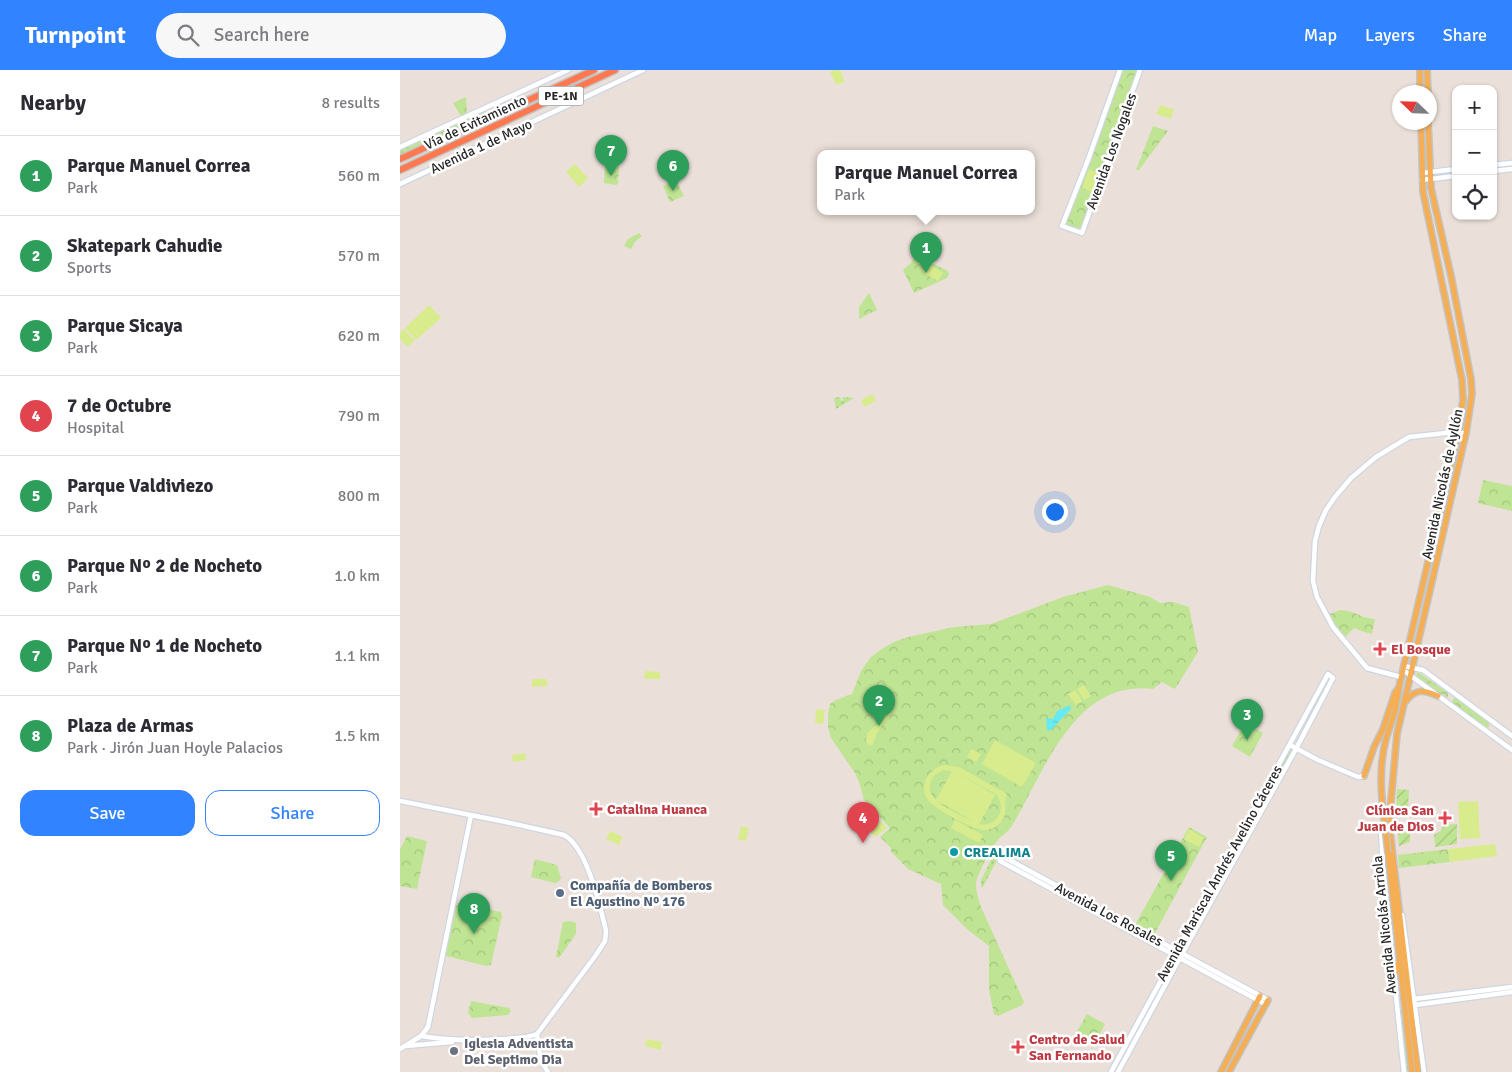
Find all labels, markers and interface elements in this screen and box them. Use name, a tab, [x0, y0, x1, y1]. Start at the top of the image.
search box	[156, 13, 506, 58]
text: Turnpoint	[25, 20, 126, 50]
icon: search	[174, 21, 202, 49]
text: Search here	[214, 23, 309, 47]
text: Map	[1304, 24, 1337, 46]
text: Layers	[1365, 24, 1415, 46]
text: Share	[1443, 24, 1487, 46]
north arrow	[1392, 85, 1437, 130]
map controls	[1452, 85, 1497, 220]
button: +	[1452, 85, 1497, 130]
road number: PE-1N	[538, 86, 584, 106]
text: Nearby	[20, 90, 86, 116]
street label: Vía de Evitamiento	[421, 91, 529, 154]
street label: Avenida Los Nogales	[1083, 91, 1140, 212]
text: 8 results	[321, 93, 380, 113]
street label: Avenida 1 de Mayo	[428, 115, 535, 178]
button: −	[1452, 130, 1497, 175]
pin: 7	[595, 135, 627, 176]
pin: 6	[657, 150, 689, 191]
popup	[817, 150, 1035, 215]
text: Parque Manuel Correa	[67, 154, 250, 178]
text: Parque Manuel Correa	[834, 161, 1018, 185]
text: 1	[32, 166, 40, 186]
text: 560 m	[338, 166, 380, 186]
button: locate	[1452, 175, 1497, 220]
text: Park	[67, 178, 98, 198]
text: Park	[834, 185, 865, 205]
pin: 1	[910, 232, 942, 273]
text: Skatepark Cahudie	[67, 234, 223, 258]
text: 2	[32, 246, 40, 266]
text: 570 m	[338, 246, 380, 266]
text: Sports	[67, 258, 112, 278]
text: Parque Sicaya	[67, 314, 183, 338]
text: 3	[32, 326, 40, 346]
text: 620 m	[338, 326, 380, 346]
text: Park	[67, 338, 98, 358]
text: 7 de Octubre	[67, 394, 171, 418]
text: 4	[32, 406, 40, 426]
text: 790 m	[338, 406, 380, 426]
street label: Avenida Nicolás de Ayllón	[1418, 407, 1467, 561]
text: Hospital	[67, 418, 124, 438]
text: Parque Valdiviezo	[67, 474, 213, 498]
text: 5	[32, 486, 40, 506]
text: 800 m	[338, 486, 380, 506]
text: Park	[67, 498, 98, 518]
your location	[1042, 499, 1068, 525]
text: Parque Nº 2 de Nocheto	[67, 554, 262, 578]
text: 6	[32, 566, 40, 586]
text: 1.0 km	[334, 566, 380, 586]
text: Park	[67, 578, 98, 598]
text: Parque Nº 1 de Nocheto	[67, 634, 262, 658]
place label: El Bosque	[1391, 641, 1451, 658]
marker: El Bosque	[1373, 642, 1387, 656]
text: 7	[32, 646, 40, 666]
text: 1.1 km	[334, 646, 380, 666]
text: Park	[67, 658, 98, 678]
pin: 2	[863, 685, 895, 726]
pin: 3	[1231, 699, 1263, 740]
text: Plaza de Armas	[67, 714, 193, 738]
text: 8	[32, 726, 40, 746]
text: 1.5 km	[334, 726, 380, 746]
text: Park · Jirón Juan Hoyle Palacios	[67, 738, 283, 758]
street label: Avenida Mariscal Andrés Avelino Cáceres	[1153, 762, 1286, 984]
button: Save	[20, 790, 195, 836]
button: Share	[205, 790, 380, 836]
place label: Catalina Huanca	[607, 801, 707, 818]
marker: Catalina Huanca	[589, 802, 603, 816]
pin: 4	[847, 802, 879, 843]
place label: Clínica San Juan de Dios	[1357, 802, 1434, 835]
marker: Clínica San Juan de Dios	[1438, 811, 1452, 825]
pin: 5	[1155, 840, 1187, 881]
place label: CREALIMA	[964, 844, 1030, 861]
marker: CREALIMA	[948, 846, 960, 858]
street label: Avenida Nicolás Arriola	[1369, 855, 1400, 995]
place label: Compañía de Bomberos El Agustino Nº 176	[570, 877, 712, 910]
street label: Avenida Los Rosales	[1052, 879, 1166, 950]
marker: Compañía de Bomberos El Agustino Nº 176	[554, 887, 566, 899]
pin: 8	[458, 893, 490, 934]
place label: Centro de Salud San Fernando	[1029, 1031, 1125, 1064]
place label: Iglesia Adventista Del Septimo Dia	[464, 1035, 573, 1068]
marker: Centro de Salud San Fernando	[1011, 1040, 1025, 1054]
marker: Iglesia Adventista Del Septimo Dia	[448, 1045, 460, 1057]

